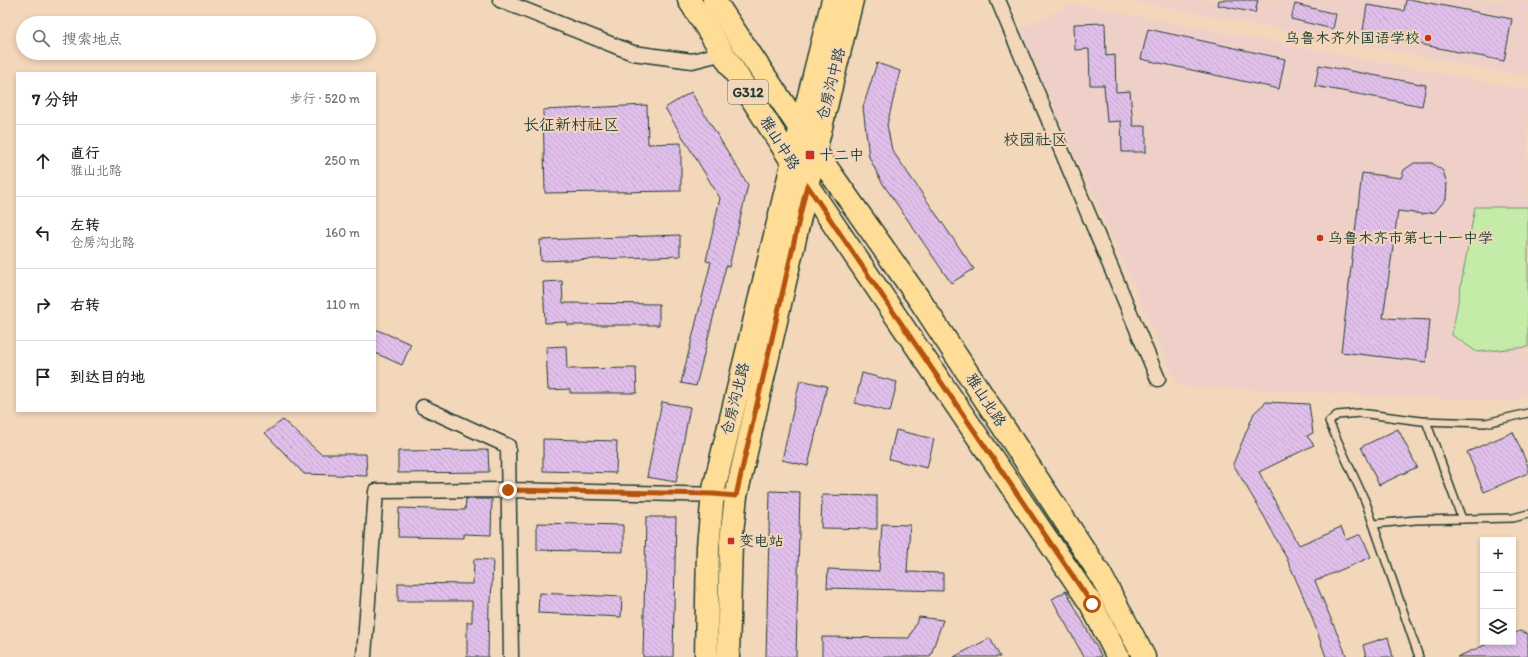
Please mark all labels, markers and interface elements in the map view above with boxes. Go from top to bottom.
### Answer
search box [16,16,376,60]
icon: search [30,27,52,49]
place label: 乌鲁木齐外国语学校 [1285,29,1420,47]
text: 搜索地点 [62,30,122,48]
marker: 乌鲁木齐外国语学校 [1423,33,1433,43]
street label: 仓房沟中路 [813,45,849,123]
road number: G312 [728,80,768,104]
text: 7 分钟 [32,89,78,109]
text: 步行 · 520 m [290,91,360,106]
street label: 雅山中路 [756,113,804,173]
district label: 长征新村社区 [523,115,619,134]
district label: 校园社区 [1003,130,1067,149]
text: 直行 [70,144,100,162]
place label: 十二中 [819,146,864,164]
marker: 十二中 [804,149,816,161]
icon: ahead [32,150,54,172]
text: 250 m [324,153,360,168]
text: 雅山北路 [70,163,122,178]
text: 左转 [70,216,100,234]
icon: left [32,222,54,244]
text: 160 m [325,225,360,240]
place label: 乌鲁木齐市第七十一中学 [1328,229,1493,247]
marker: 乌鲁木齐市第七十一中学 [1315,233,1325,243]
text: 仓房沟北路 [70,235,135,250]
icon: right [32,294,54,316]
text: 右转 [70,296,100,314]
text: 110 m [326,297,360,312]
street label: 仓房沟北路 [717,360,753,438]
icon: arrive [32,366,54,388]
text: 到达目的地 [70,368,145,386]
street label: 雅山北路 [962,370,1010,430]
route end [499,481,517,499]
place label: 变电站 [739,532,784,550]
marker: 变电站 [726,536,736,546]
map controls [1480,537,1516,645]
button: + [1480,537,1516,573]
button: − [1480,573,1516,609]
route start [1083,595,1101,613]
button: layers [1480,609,1516,645]

